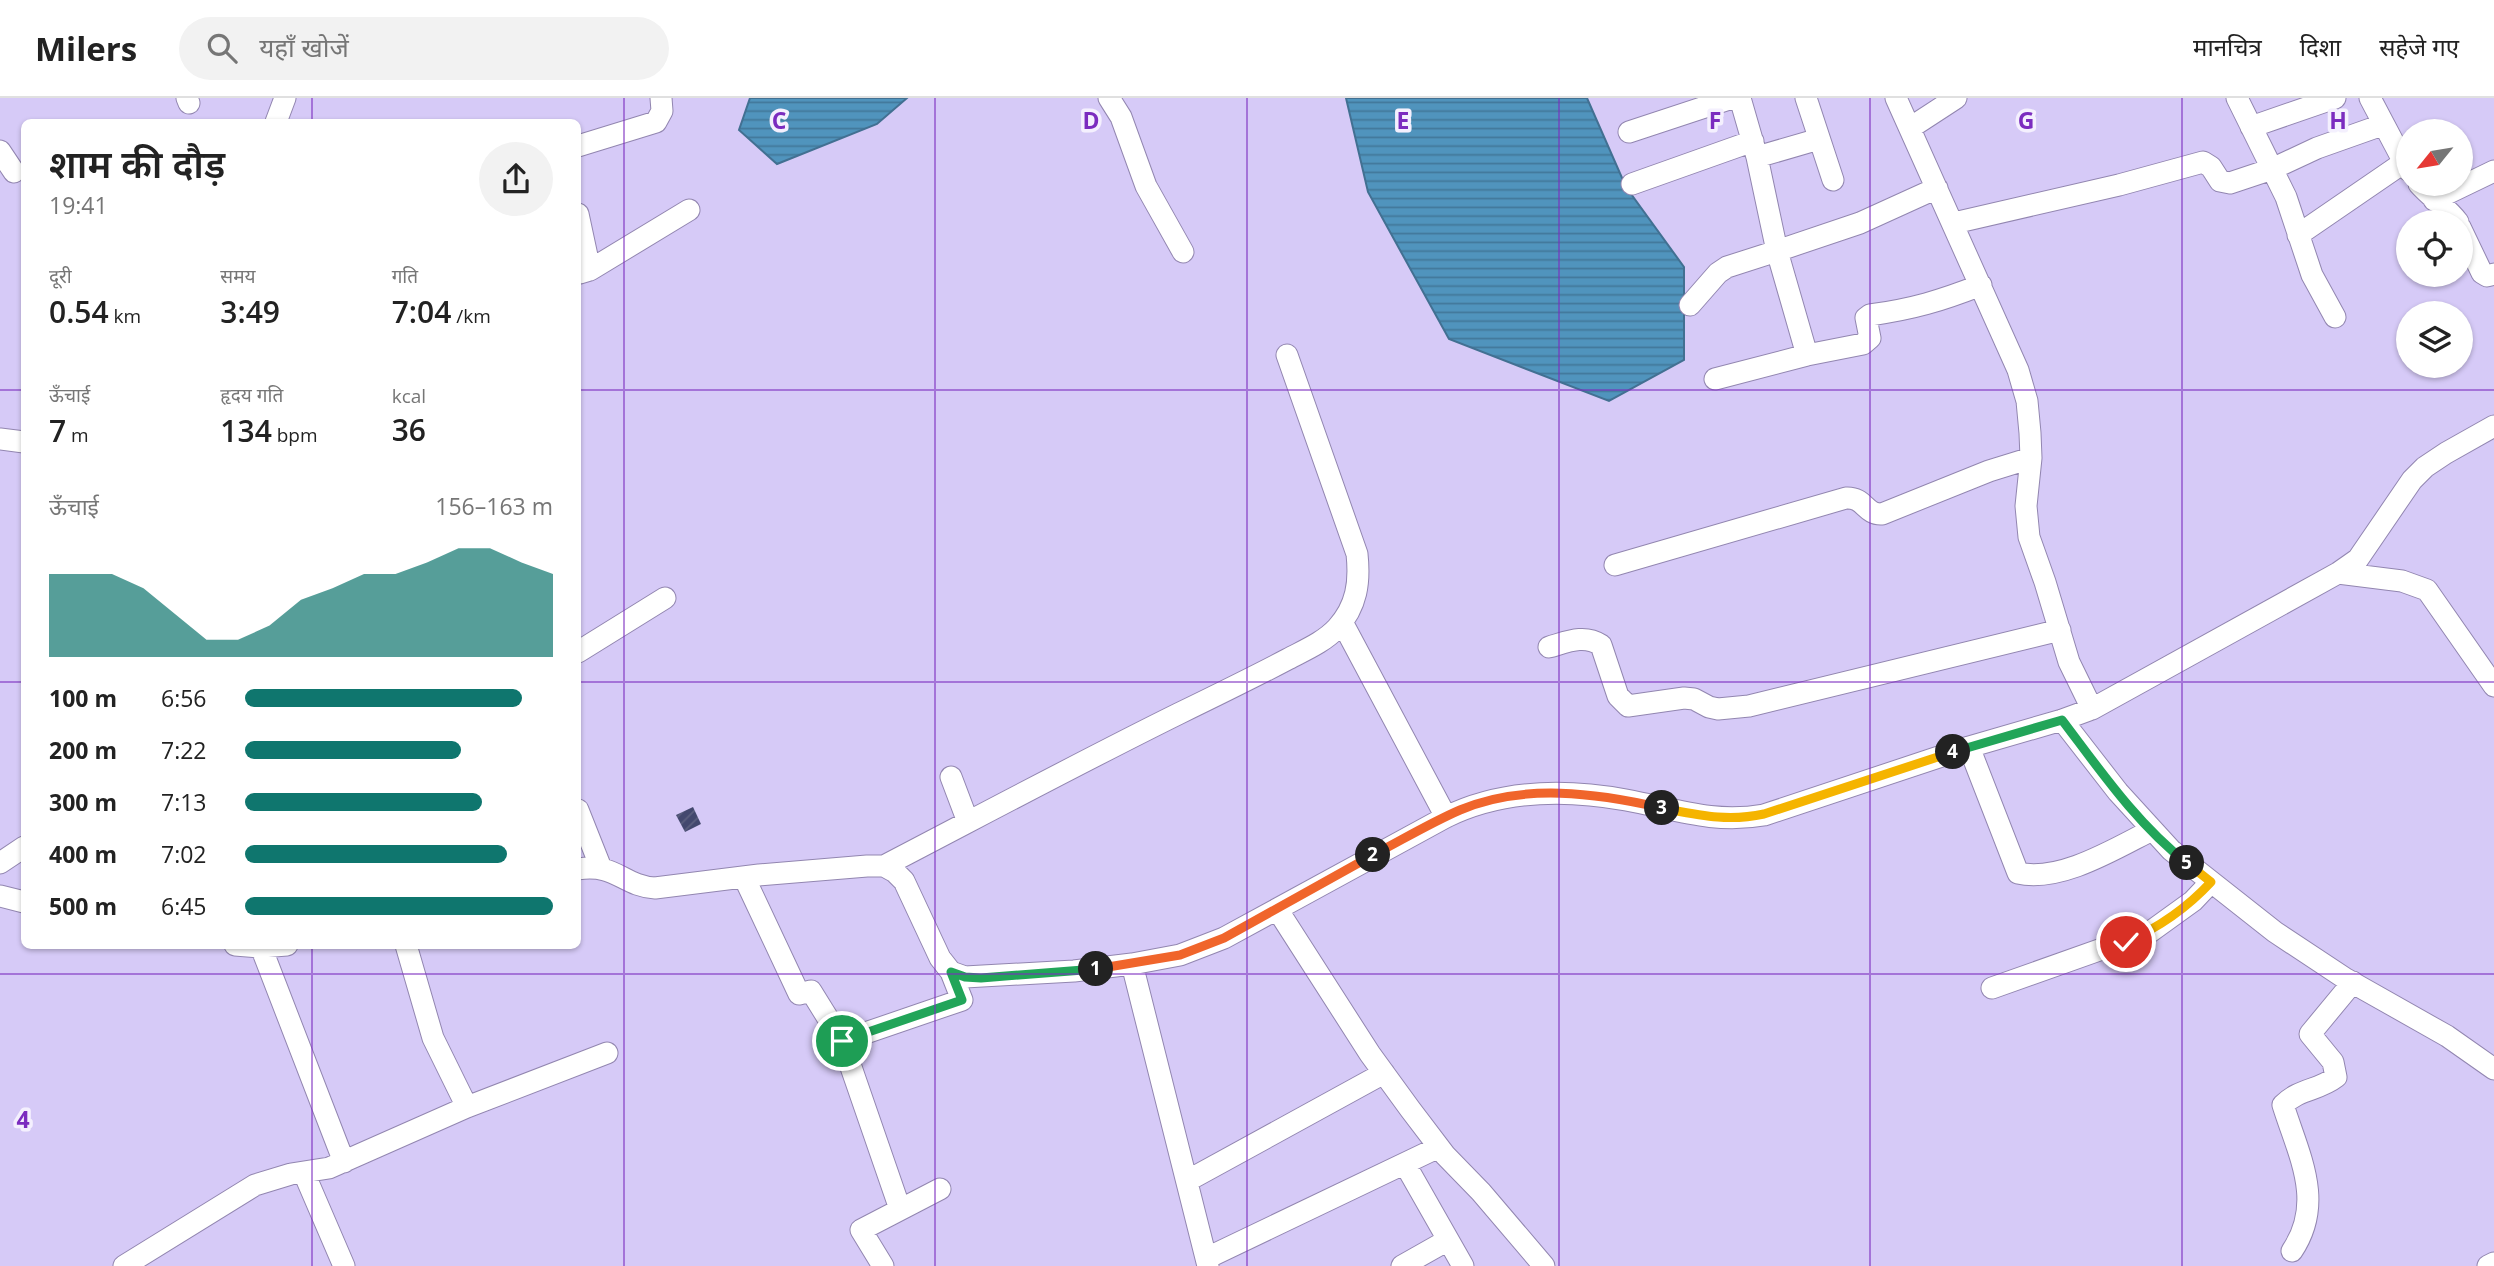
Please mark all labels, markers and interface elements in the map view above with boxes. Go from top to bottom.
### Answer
search box [179,17,669,80]
text: Milers [35,26,137,71]
icon: search [203,29,241,67]
text: यहाँ खोजें [259,29,349,65]
text: मानचित्र [2193,30,2262,63]
text: दिशा [2300,30,2341,63]
text: सहेजे गए [2379,30,2459,63]
text: C [772,104,786,136]
text: D [1082,104,1100,136]
text: E [1397,104,1409,136]
text: F [1709,104,1721,136]
text: G [2018,104,2034,136]
text: H [2329,104,2347,136]
north arrow [2396,119,2473,196]
map controls [2396,119,2473,378]
text: शाम की दौड़ [49,137,225,189]
button: share [479,142,553,216]
text: 19:41 [49,189,108,221]
button: locate [2396,210,2473,287]
text: दूरी [49,263,72,289]
text: समय [220,263,256,289]
text: गति [392,263,418,289]
text: 0.54 [49,291,109,332]
text: 3:49 [220,291,280,332]
text: 7:04 [392,291,451,332]
button: layers [2396,301,2473,378]
text: km [109,303,141,329]
text: /km [451,303,491,329]
text: ऊँचाई [49,382,90,408]
text: हृदय गति [220,382,283,408]
text: kcal [392,383,426,409]
text: 36 [392,409,426,450]
text: 7 [49,410,66,451]
text: 134 [220,410,272,451]
text: m [66,422,89,448]
text: bpm [272,422,318,448]
text: ऊँचाई [49,490,99,522]
text: 156–163 m [435,490,553,522]
text: 100 m [49,682,117,714]
text: 6:56 [161,682,207,714]
text: 200 m [49,734,117,766]
text: 7:22 [161,734,207,766]
pin: 4 [1936,734,1970,770]
text: 4 [1947,738,1958,764]
text: 300 m [49,786,117,818]
text: 7:13 [161,786,207,818]
pin: 3 [1644,790,1680,826]
text: 3 [1656,794,1667,820]
text: 400 m [49,838,117,870]
text: 7:02 [161,838,207,870]
pin: 2 [1356,838,1390,872]
text: 2 [1367,841,1378,867]
pin: 5 [2170,846,2204,880]
text: 5 [2181,849,2192,875]
text: 500 m [49,890,117,922]
text: 6:45 [161,890,207,922]
pin [2096,912,2156,972]
icon: check [2107,923,2145,961]
pin: 1 [1078,952,1114,986]
text: 1 [1090,955,1101,981]
pin [812,1011,872,1071]
icon: arrive [823,1022,861,1060]
text: 4 [16,1103,30,1135]

